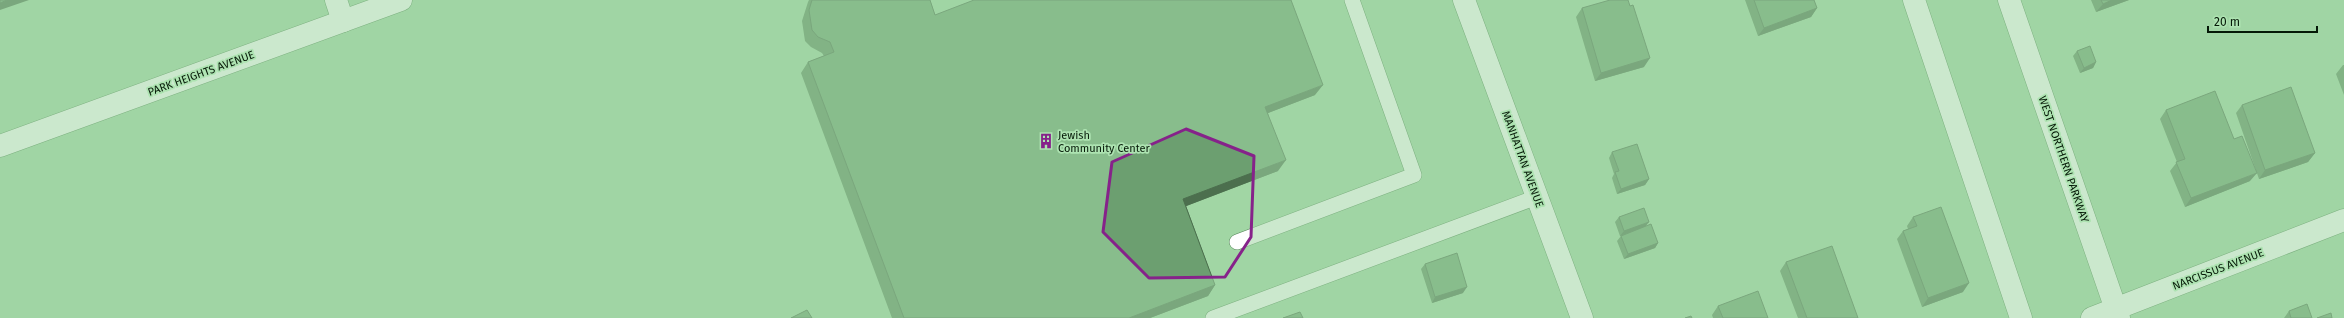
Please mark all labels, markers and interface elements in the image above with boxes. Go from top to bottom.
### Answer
scale bar [2208,8,2317,34]
text: 20 m [2214,15,2240,29]
street label: PARK HEIGHTS AVENUE [146,48,256,99]
street label: WEST NORTHERN PARKWAY [2036,94,2091,224]
street label: MANHATTAN AVENUE [1499,109,1546,209]
place label: Jewish Community Center [1058,129,1151,155]
building icon: Jewish Community Center [1037,132,1055,150]
street label: NARCISSUS AVENUE [2171,246,2266,293]

